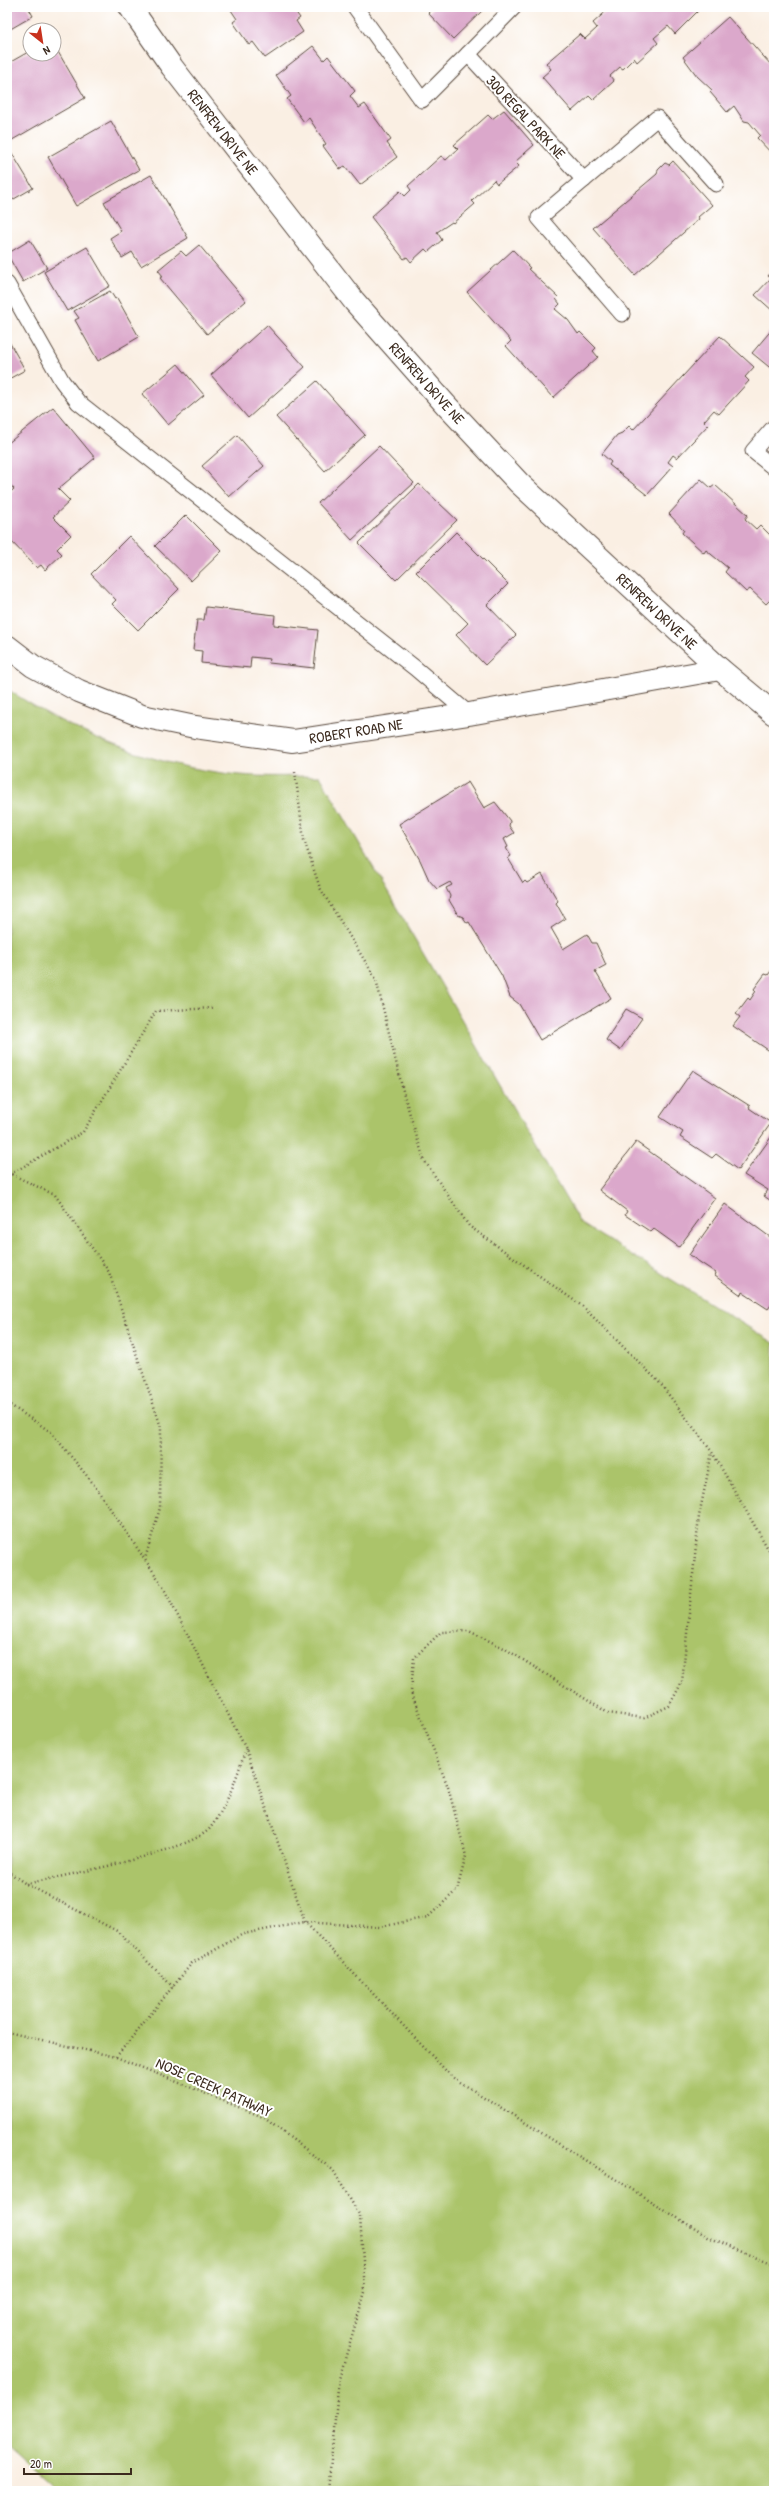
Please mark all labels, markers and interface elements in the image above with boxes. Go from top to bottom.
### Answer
north arrow [22,22,62,62]
text: N [41,43,53,58]
street label: 300 REGAL PARK NE [482,70,571,164]
street label: RENFREW DRIVE NE [183,85,263,180]
street label: RENFREW DRIVE NE [384,337,470,429]
street label: RENFREW DRIVE NE [612,568,702,654]
street label: ROBERT ROAD NE [308,713,405,749]
street label: NOSE CREEK PATHWAY [153,2052,276,2122]
scale bar [24,2450,131,2476]
text: 20 m [30,2455,52,2472]

